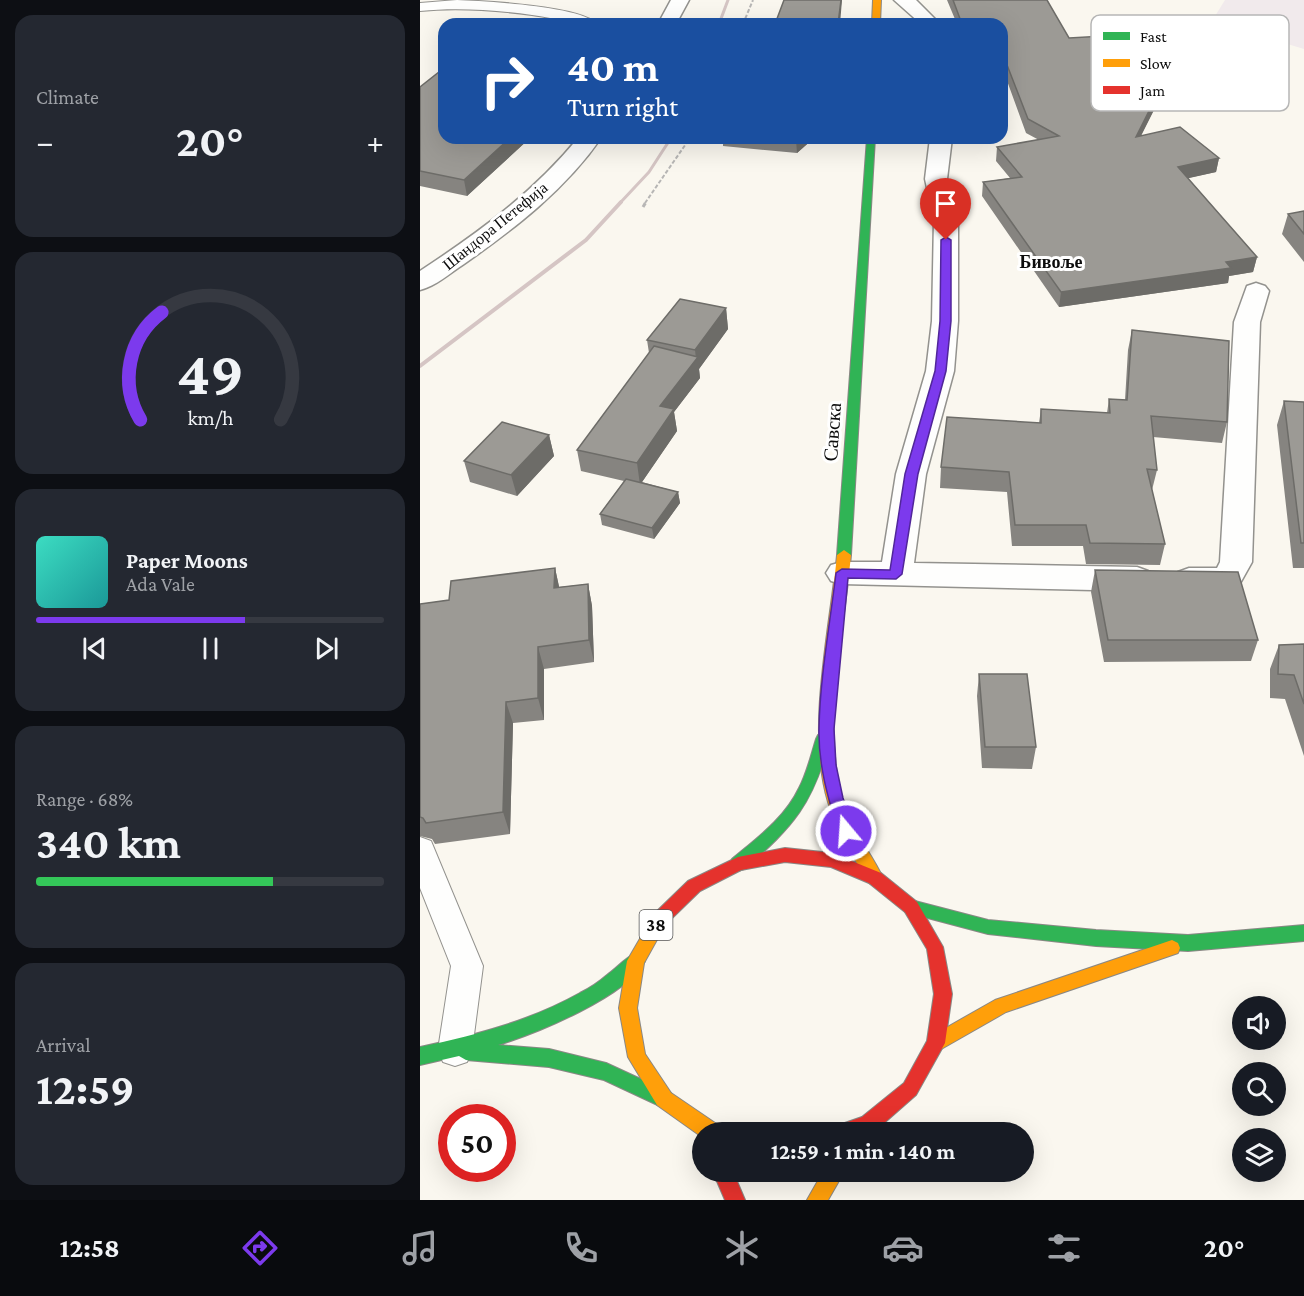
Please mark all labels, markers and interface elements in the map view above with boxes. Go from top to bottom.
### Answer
legend [1091,15,1289,111]
text: Fast [1140,28,1167,45]
icon: right [468,42,546,120]
text: 40 m [567,43,659,90]
text: Slow [1140,55,1172,72]
text: Jam [1138,82,1165,100]
text: Climate [36,86,99,108]
text: Turn right [567,92,678,122]
text: 20° [176,116,244,166]
text: − [36,123,53,160]
text: + [367,123,384,160]
pin [920,178,971,240]
street label: Шандора Петефија [439,179,551,274]
icon: arrive [929,187,962,220]
district label: Бивоље [1020,252,1082,272]
text: 49 [176,338,244,407]
street label: Савска [819,402,845,462]
text: km/h [187,406,234,430]
text: Paper Moons [126,548,248,573]
text: Ada Vale [126,573,195,595]
icon: previous [78,632,111,665]
icon: pause [194,632,227,665]
icon: next [310,632,343,665]
text: Range · 68% [36,788,133,810]
position arrow [814,799,878,863]
text: 340 km [36,818,181,868]
road number: 38 [640,910,672,940]
map controls [1232,996,1286,1182]
button: sound [1232,996,1286,1050]
text: Arrival [36,1034,90,1056]
button: search [1232,1062,1286,1116]
text: 12:59 [36,1064,134,1114]
speed limit sign: 50 [438,1104,516,1182]
button: layers [1232,1128,1286,1182]
text: 12:59 · 1 min · 140 m [771,1139,955,1164]
icon: directions [239,1227,281,1269]
icon: music [399,1227,441,1269]
icon: phone [560,1227,602,1269]
icon: climate [721,1227,763,1269]
icon: car [882,1227,924,1269]
icon: filters [1043,1227,1085,1269]
text: 12:58 [59,1233,120,1263]
text: 20° [1204,1233,1244,1263]

